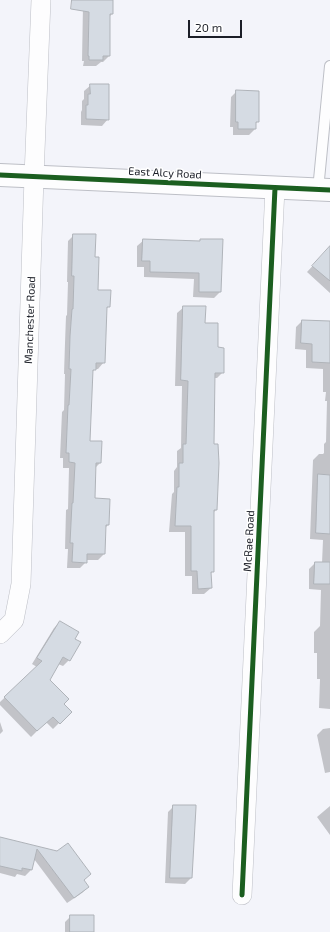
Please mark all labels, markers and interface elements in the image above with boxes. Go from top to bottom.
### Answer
scale bar [190,12,244,38]
text: 20 m [195,20,222,34]
street label: East Alcy Road [128,164,202,182]
street label: Manchester Road [22,276,38,364]
street label: McRae Road [241,510,257,572]

